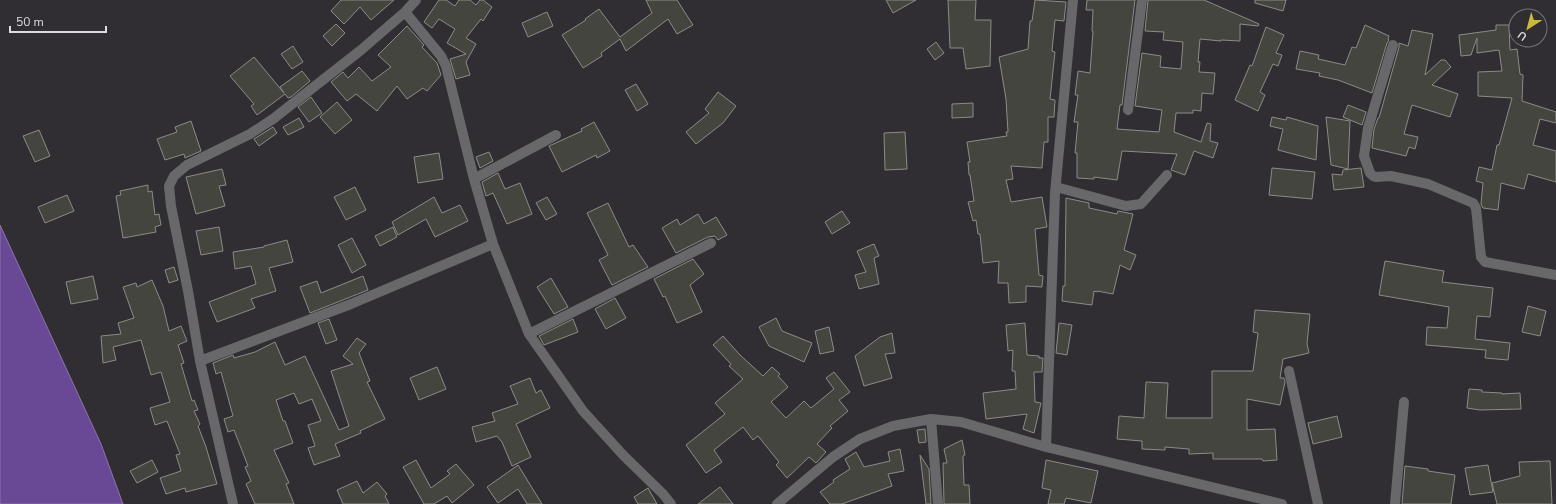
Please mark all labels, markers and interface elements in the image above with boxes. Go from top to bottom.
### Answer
scale bar [10,8,106,34]
north arrow [1508,8,1548,48]
text: 50 m [16,14,44,30]
text: U [1515,27,1530,44]

